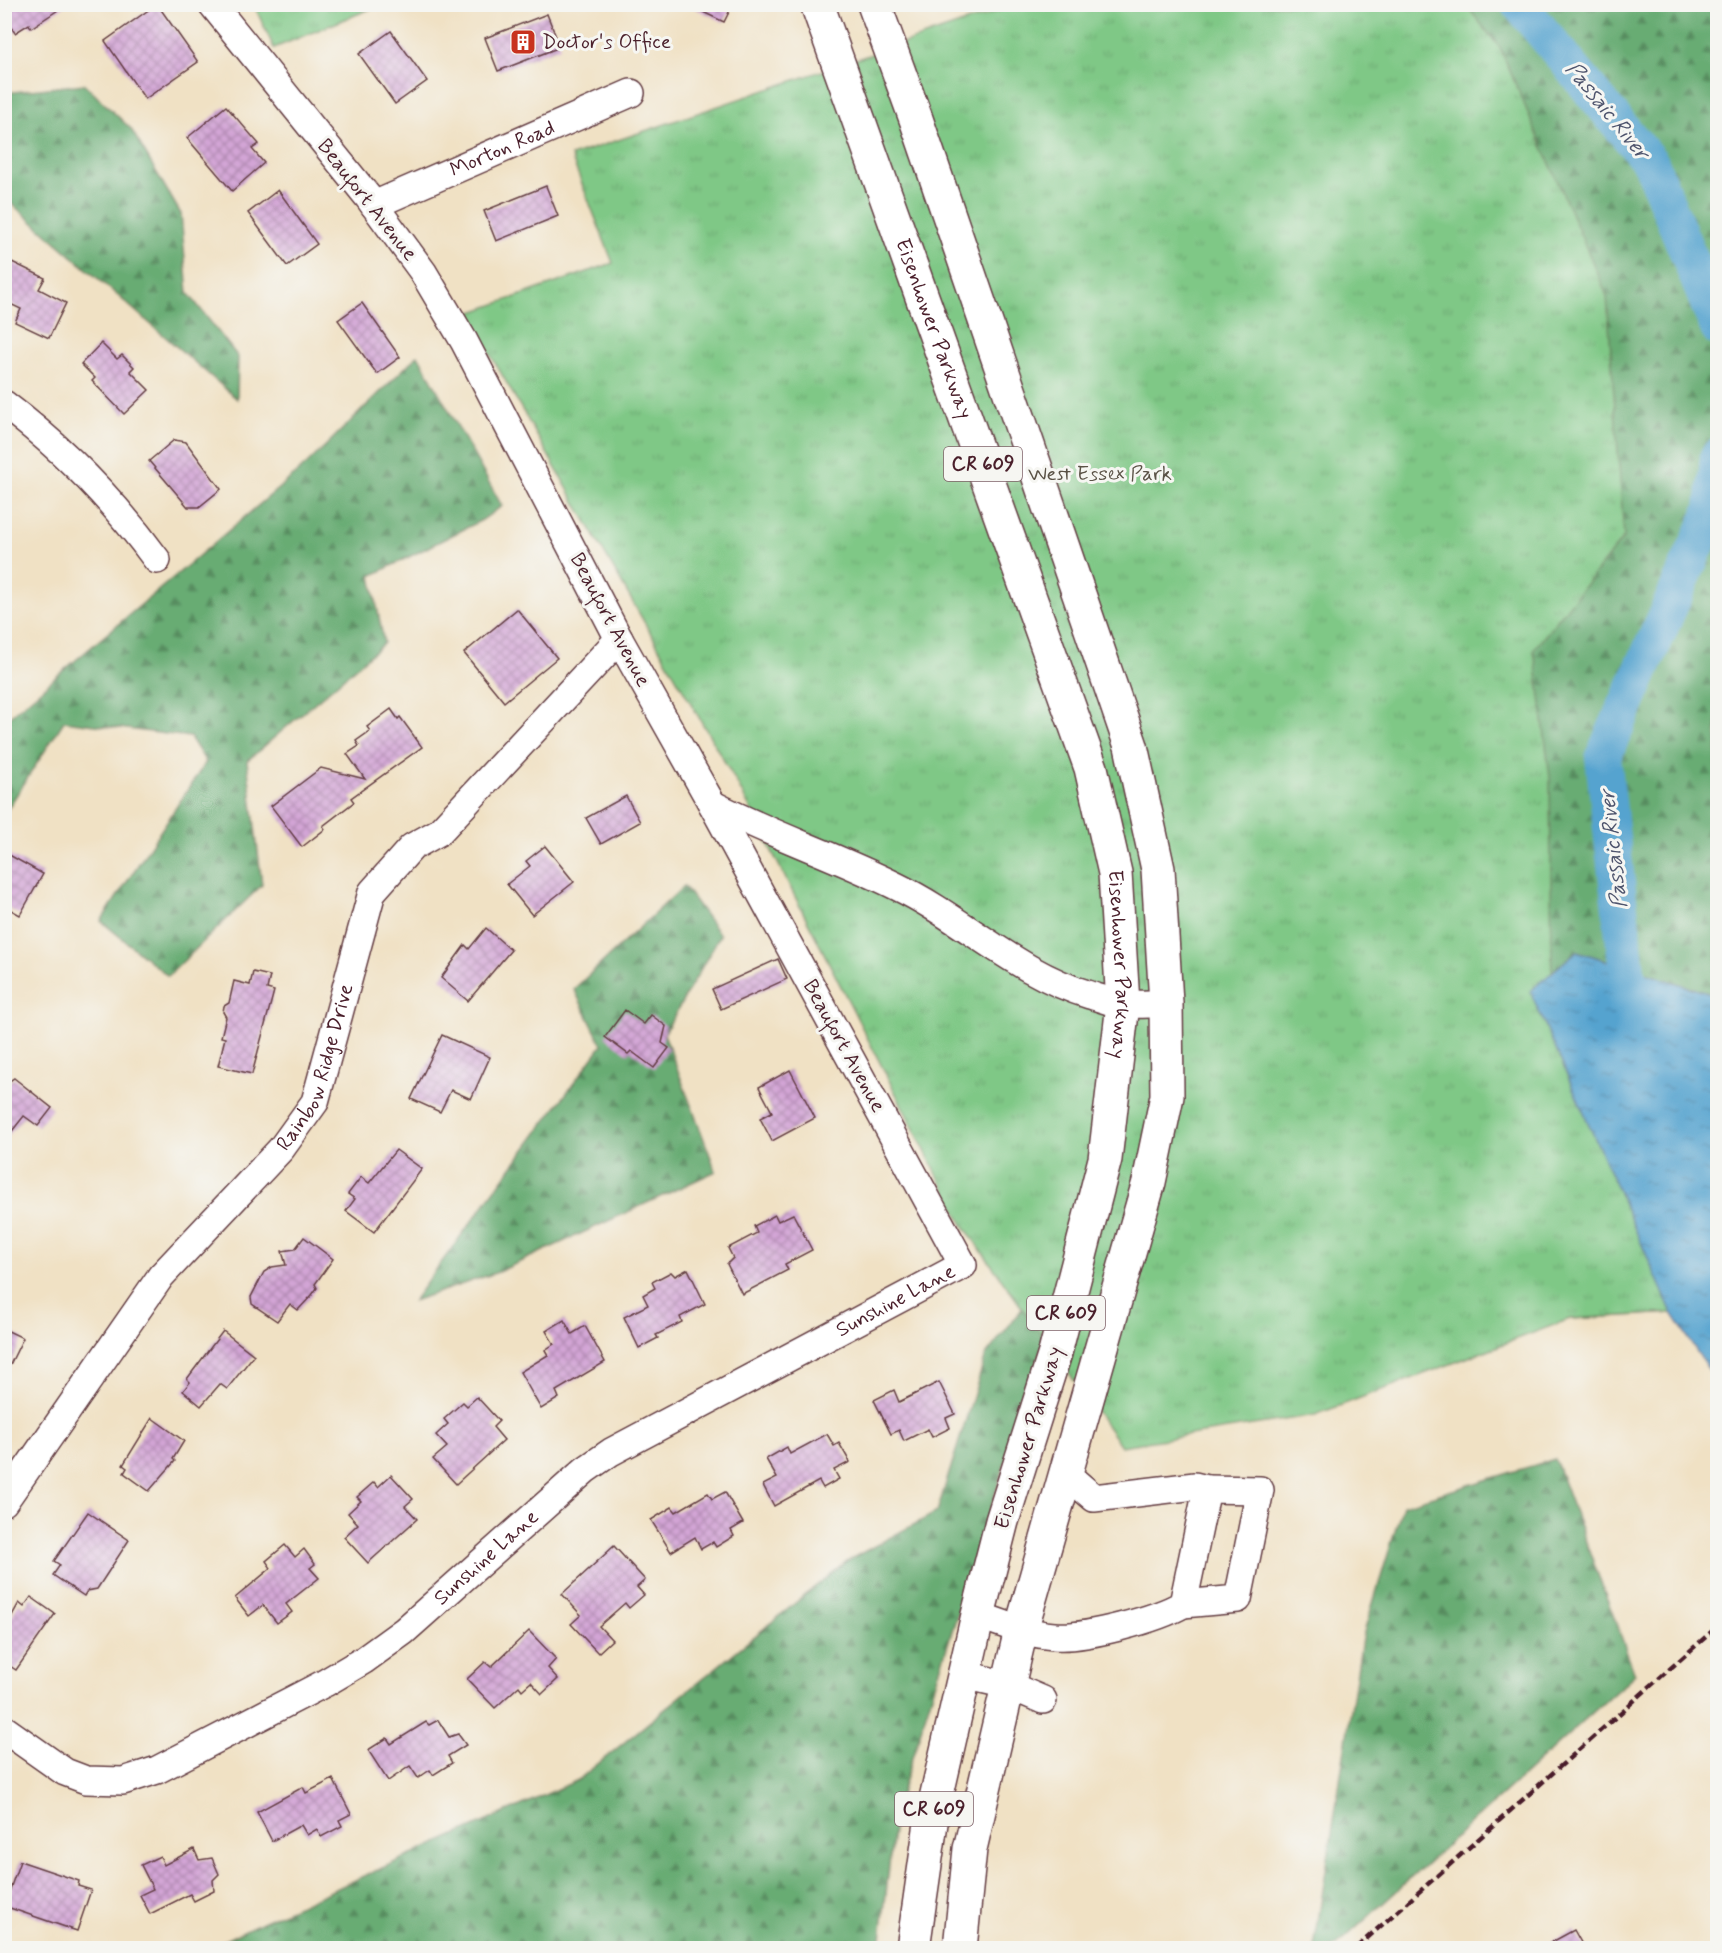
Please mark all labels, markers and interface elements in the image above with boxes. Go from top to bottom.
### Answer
building icon: Doctor's Office [508,27,538,57]
place label: Doctor's Office [542,28,671,56]
water label: Passaic River [1559,56,1657,168]
street label: Morton Road [445,114,559,184]
street label: Beaufort Avenue [309,133,424,268]
street label: Eisenhower Parkway [888,235,979,423]
road number: CR 609 [944,447,1022,481]
park label: West Essex Park [1028,460,1172,488]
street label: Beaufort Avenue [561,548,657,693]
water label: Passaic River [1594,786,1634,909]
street label: Eisenhower Parkway [1101,869,1137,1061]
street label: Beaufort Avenue [794,975,892,1118]
street label: Rainbow Ridge Drive [270,981,360,1157]
street label: Sunshine Lane [831,1257,960,1344]
road number: CR 609 [1027,1296,1105,1330]
street label: Eisenhower Parkway [988,1343,1070,1533]
street label: Sunshine Lane [428,1503,545,1612]
road number: CR 609 [895,1792,973,1826]

